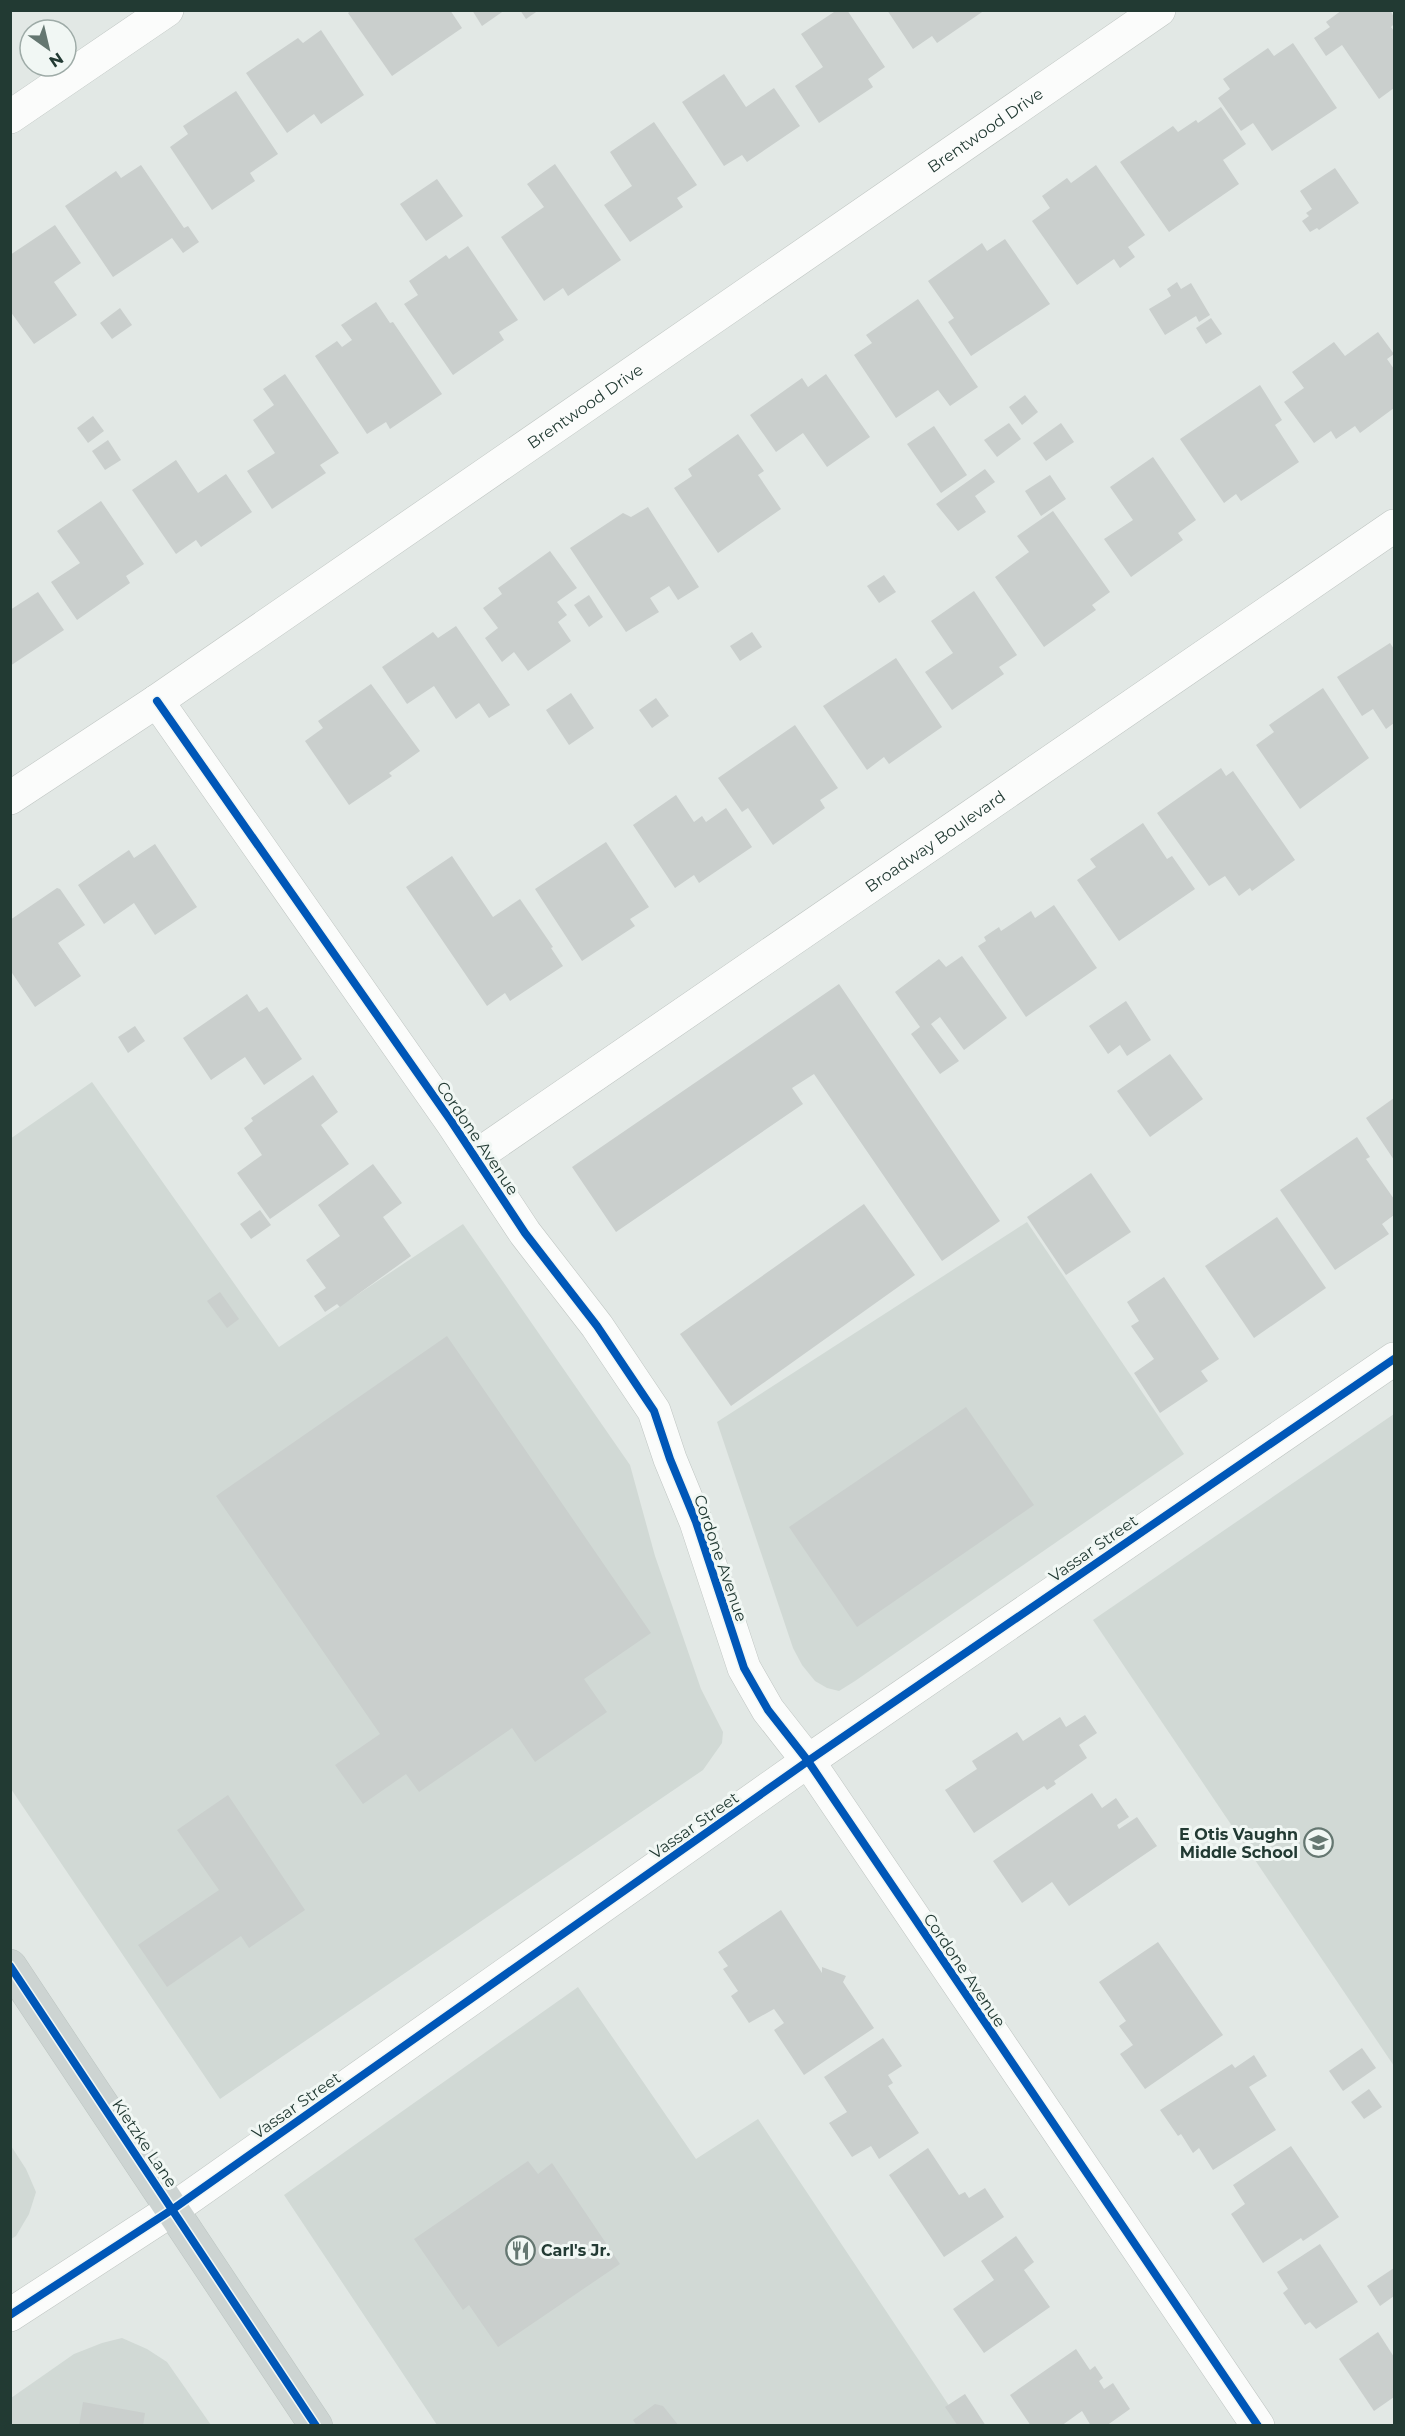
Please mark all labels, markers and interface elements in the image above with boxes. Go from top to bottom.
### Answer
north arrow [18,18,78,78]
text: N [45,49,67,72]
street label: Brentwood Drive [924,84,1047,177]
street label: Brentwood Drive [524,360,647,453]
street label: Broadway Boulevard [861,787,1009,896]
street label: Cordone Avenue [432,1078,523,1199]
street label: Cordone Avenue [690,1492,751,1624]
street label: Vassar Street [1045,1511,1142,1586]
street label: Vassar Street [646,1788,743,1863]
place label: E Otis Vaughn Middle School [1179,1825,1298,1862]
school or university icon: E Otis Vaughn Middle School [1303,1827,1335,1859]
street label: Cordone Avenue [919,1910,1010,2031]
street label: Vassar Street [248,2068,345,2143]
street label: Kietzke Lane [108,2095,181,2191]
restaurant icon: Carl's Jr. [504,2234,536,2266]
place label: Carl's Jr. [541,2241,610,2260]

